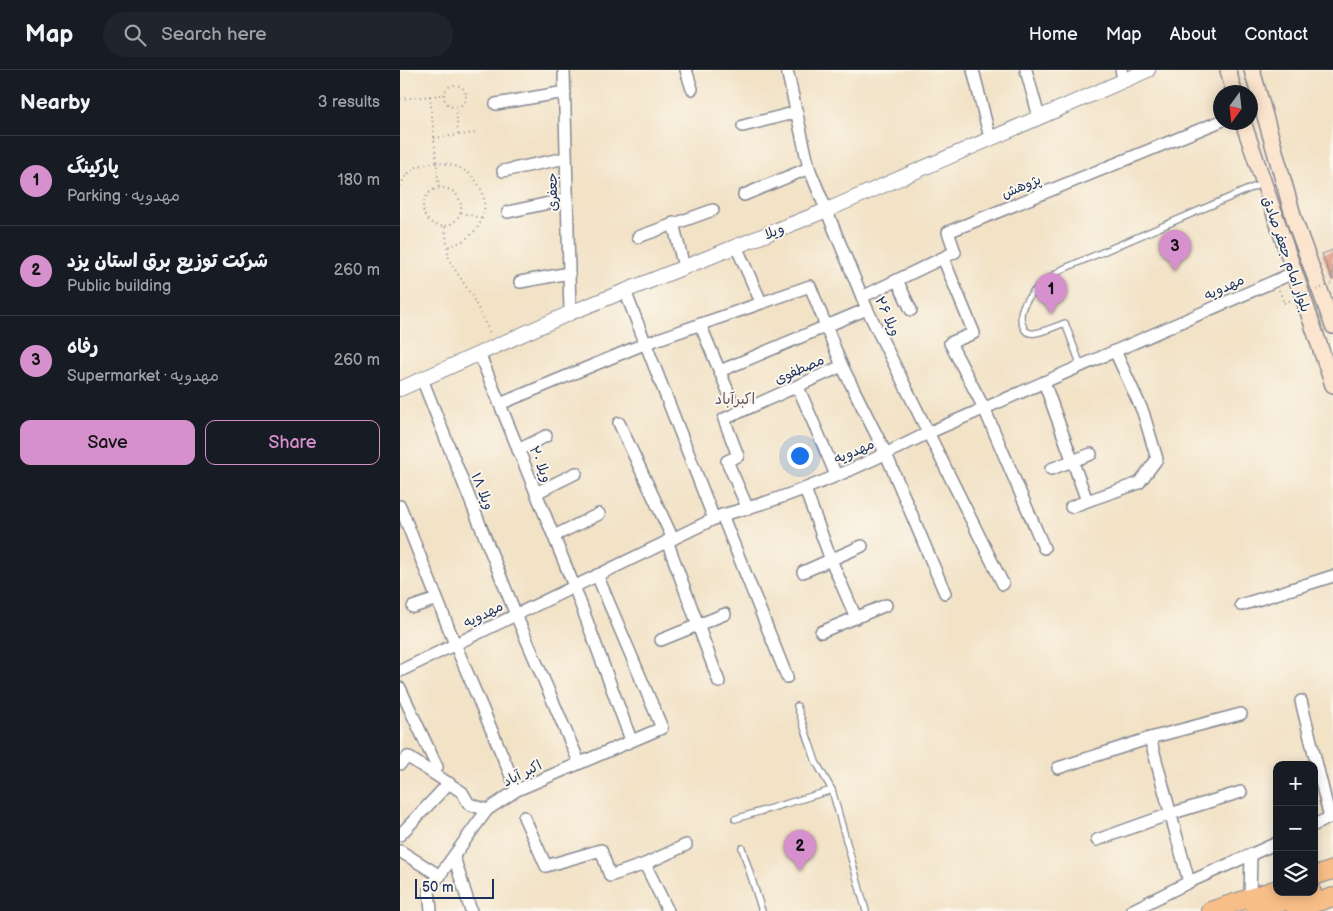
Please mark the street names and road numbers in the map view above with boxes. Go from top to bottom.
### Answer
street label: پژوهش [999,171,1044,203]
street label: جعفری [544,172,561,212]
street label: بلوار امام جعفر صادق [1257,194,1314,315]
street label: ویلا [762,220,787,243]
street label: مهدویه [1201,271,1247,304]
street label: ویلا ۲۶ [871,294,904,339]
street label: مصطفوی [772,351,827,388]
street label: مهدویه [831,435,877,468]
street label: ویلا ۲۰ [526,443,556,485]
street label: ویلا ۱۸ [467,470,498,512]
street label: مهدویه [460,598,506,631]
street label: اکبر آباد [500,756,545,790]

